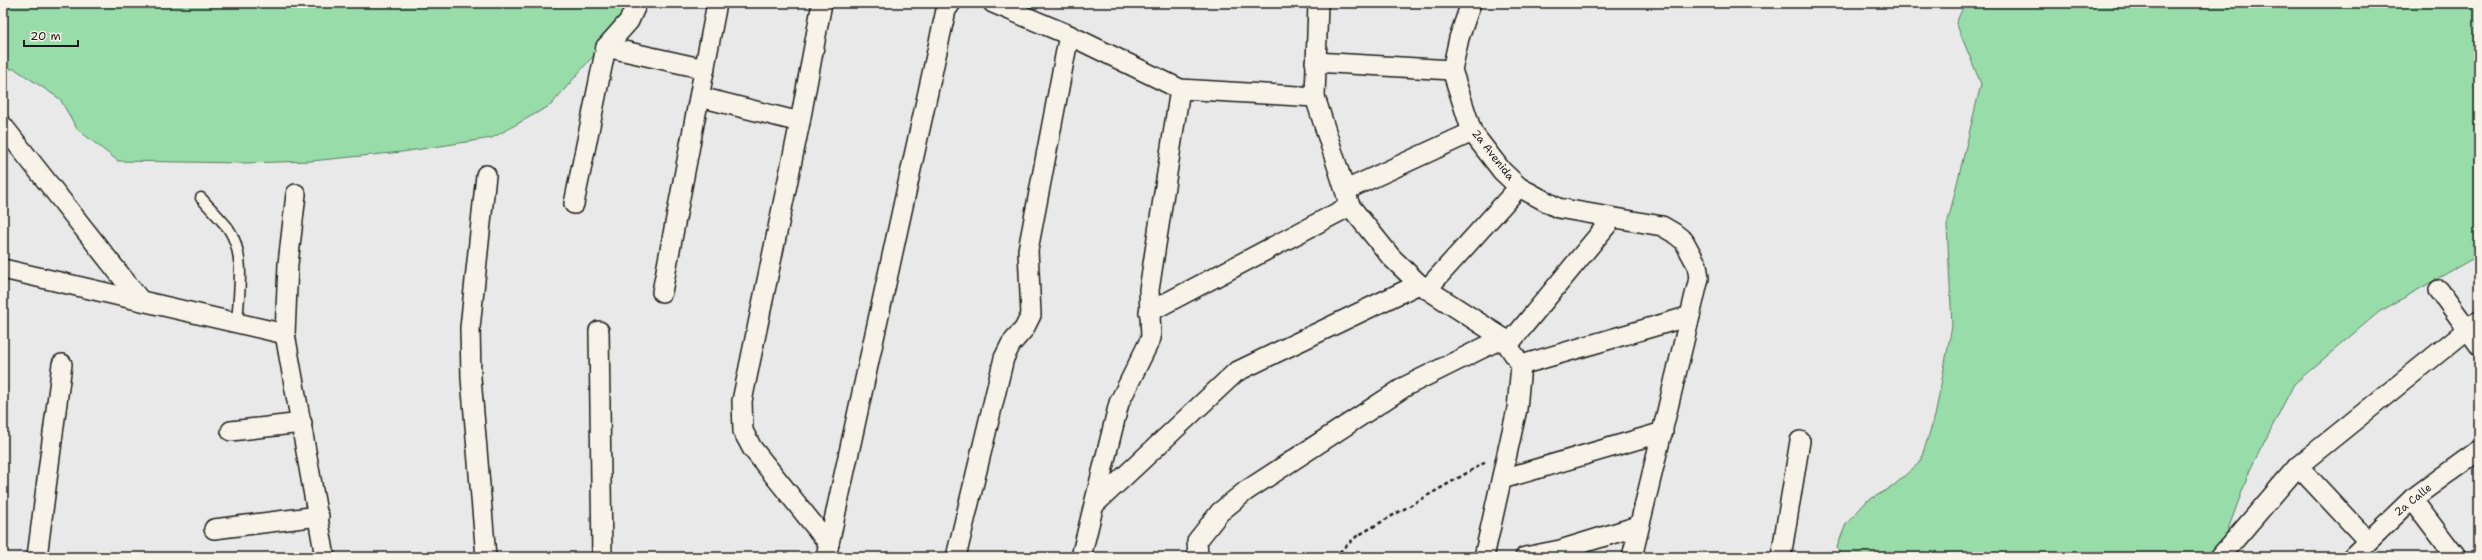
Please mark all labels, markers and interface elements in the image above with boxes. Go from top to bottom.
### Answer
scale bar [24,22,78,48]
text: 20 m [30,28,61,44]
street label: 2a Avenida [1468,126,1518,184]
street label: 2a Calle [2391,480,2435,520]

